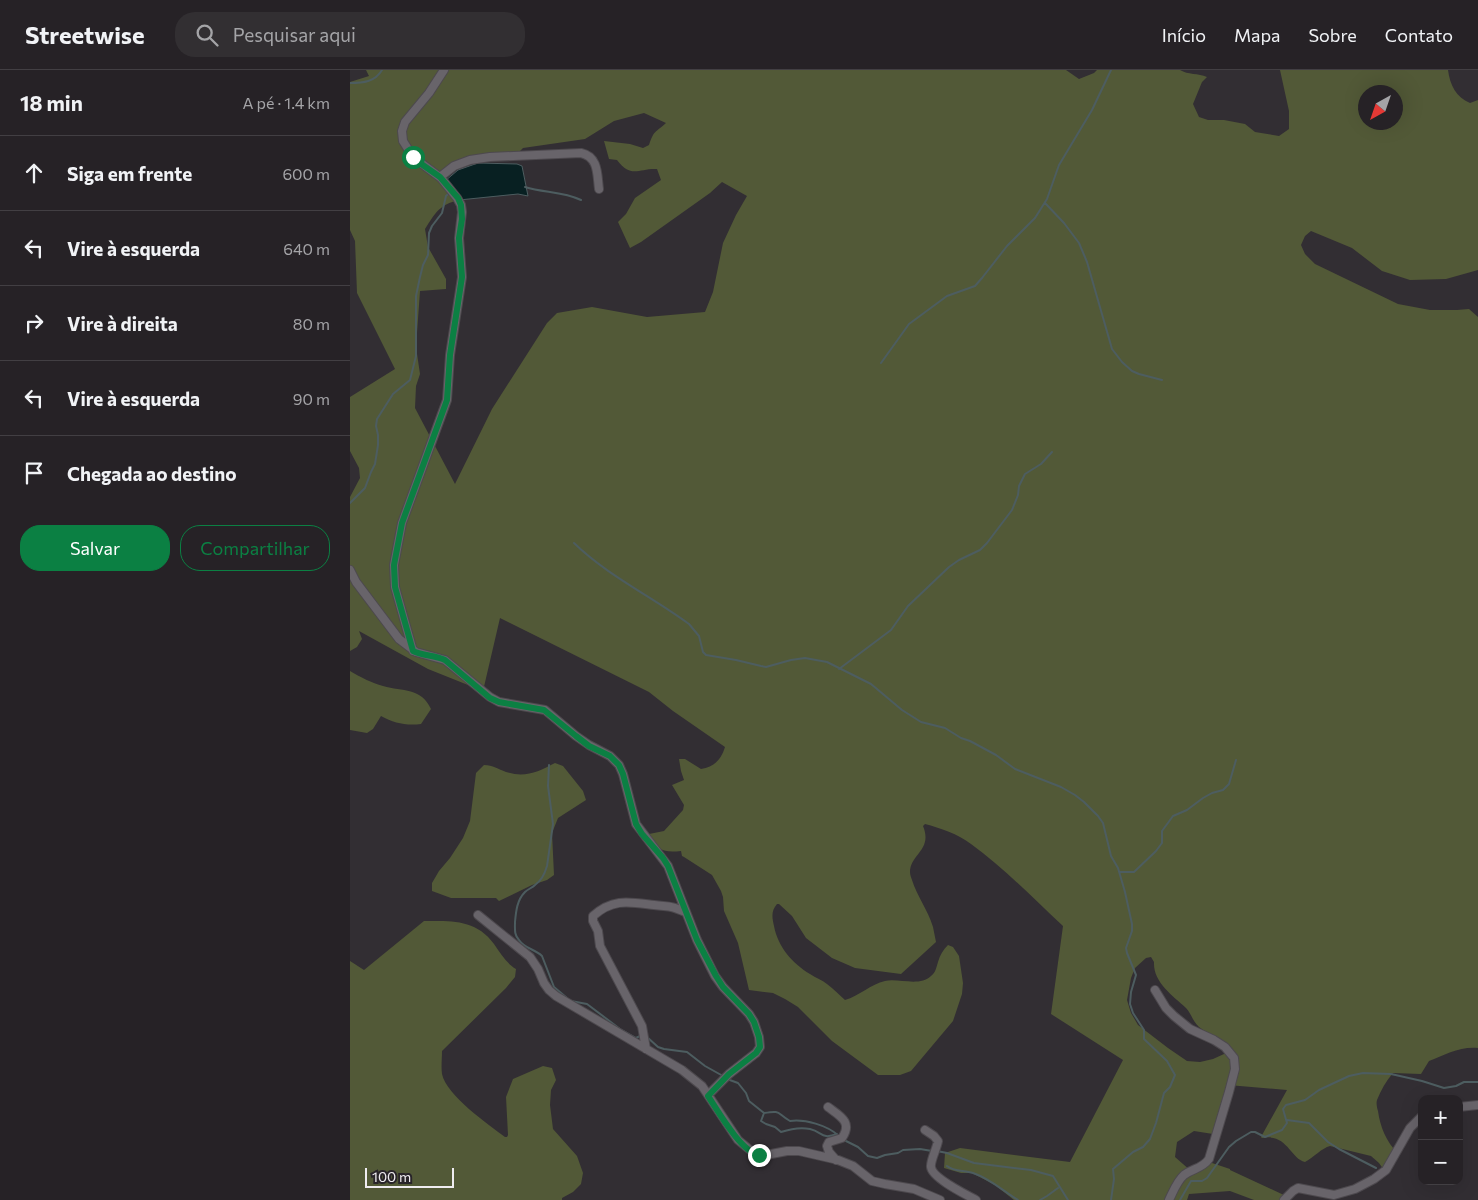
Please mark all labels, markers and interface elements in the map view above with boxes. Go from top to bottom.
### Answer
search box [175,12,525,57]
text: Streetwise [25,20,145,49]
icon: search [193,21,221,49]
text: Pesquisar aqui [233,23,356,46]
text: Início [1162,24,1206,46]
text: Mapa [1234,24,1280,46]
text: Sobre [1308,24,1357,46]
text: Contato [1385,24,1453,46]
north arrow [1358,85,1403,130]
text: 18 min [20,90,83,115]
text: A pé · 1.4 km [242,93,330,112]
route start [402,146,425,169]
icon: ahead [20,159,48,187]
text: Siga em frente [67,162,192,185]
text: 600 m [282,164,330,183]
icon: left [20,234,48,262]
text: Vire à esquerda [67,237,200,260]
text: 640 m [283,239,330,258]
icon: right [20,309,48,337]
text: Vire à direita [67,312,178,335]
text: 80 m [293,314,330,333]
icon: left [20,384,48,412]
text: Vire à esquerda [67,387,200,410]
text: 90 m [293,389,330,408]
icon: arrive [20,459,48,487]
text: Chegada ao destino [67,462,237,485]
button: Salvar [20,525,170,571]
button: Compartilhar [180,525,330,571]
map controls [1418,1095,1463,1185]
button: + [1418,1095,1463,1140]
button: − [1418,1140,1463,1185]
route end [748,1144,771,1167]
scale bar [365,1165,454,1188]
text: 100 m [372,1168,411,1185]

